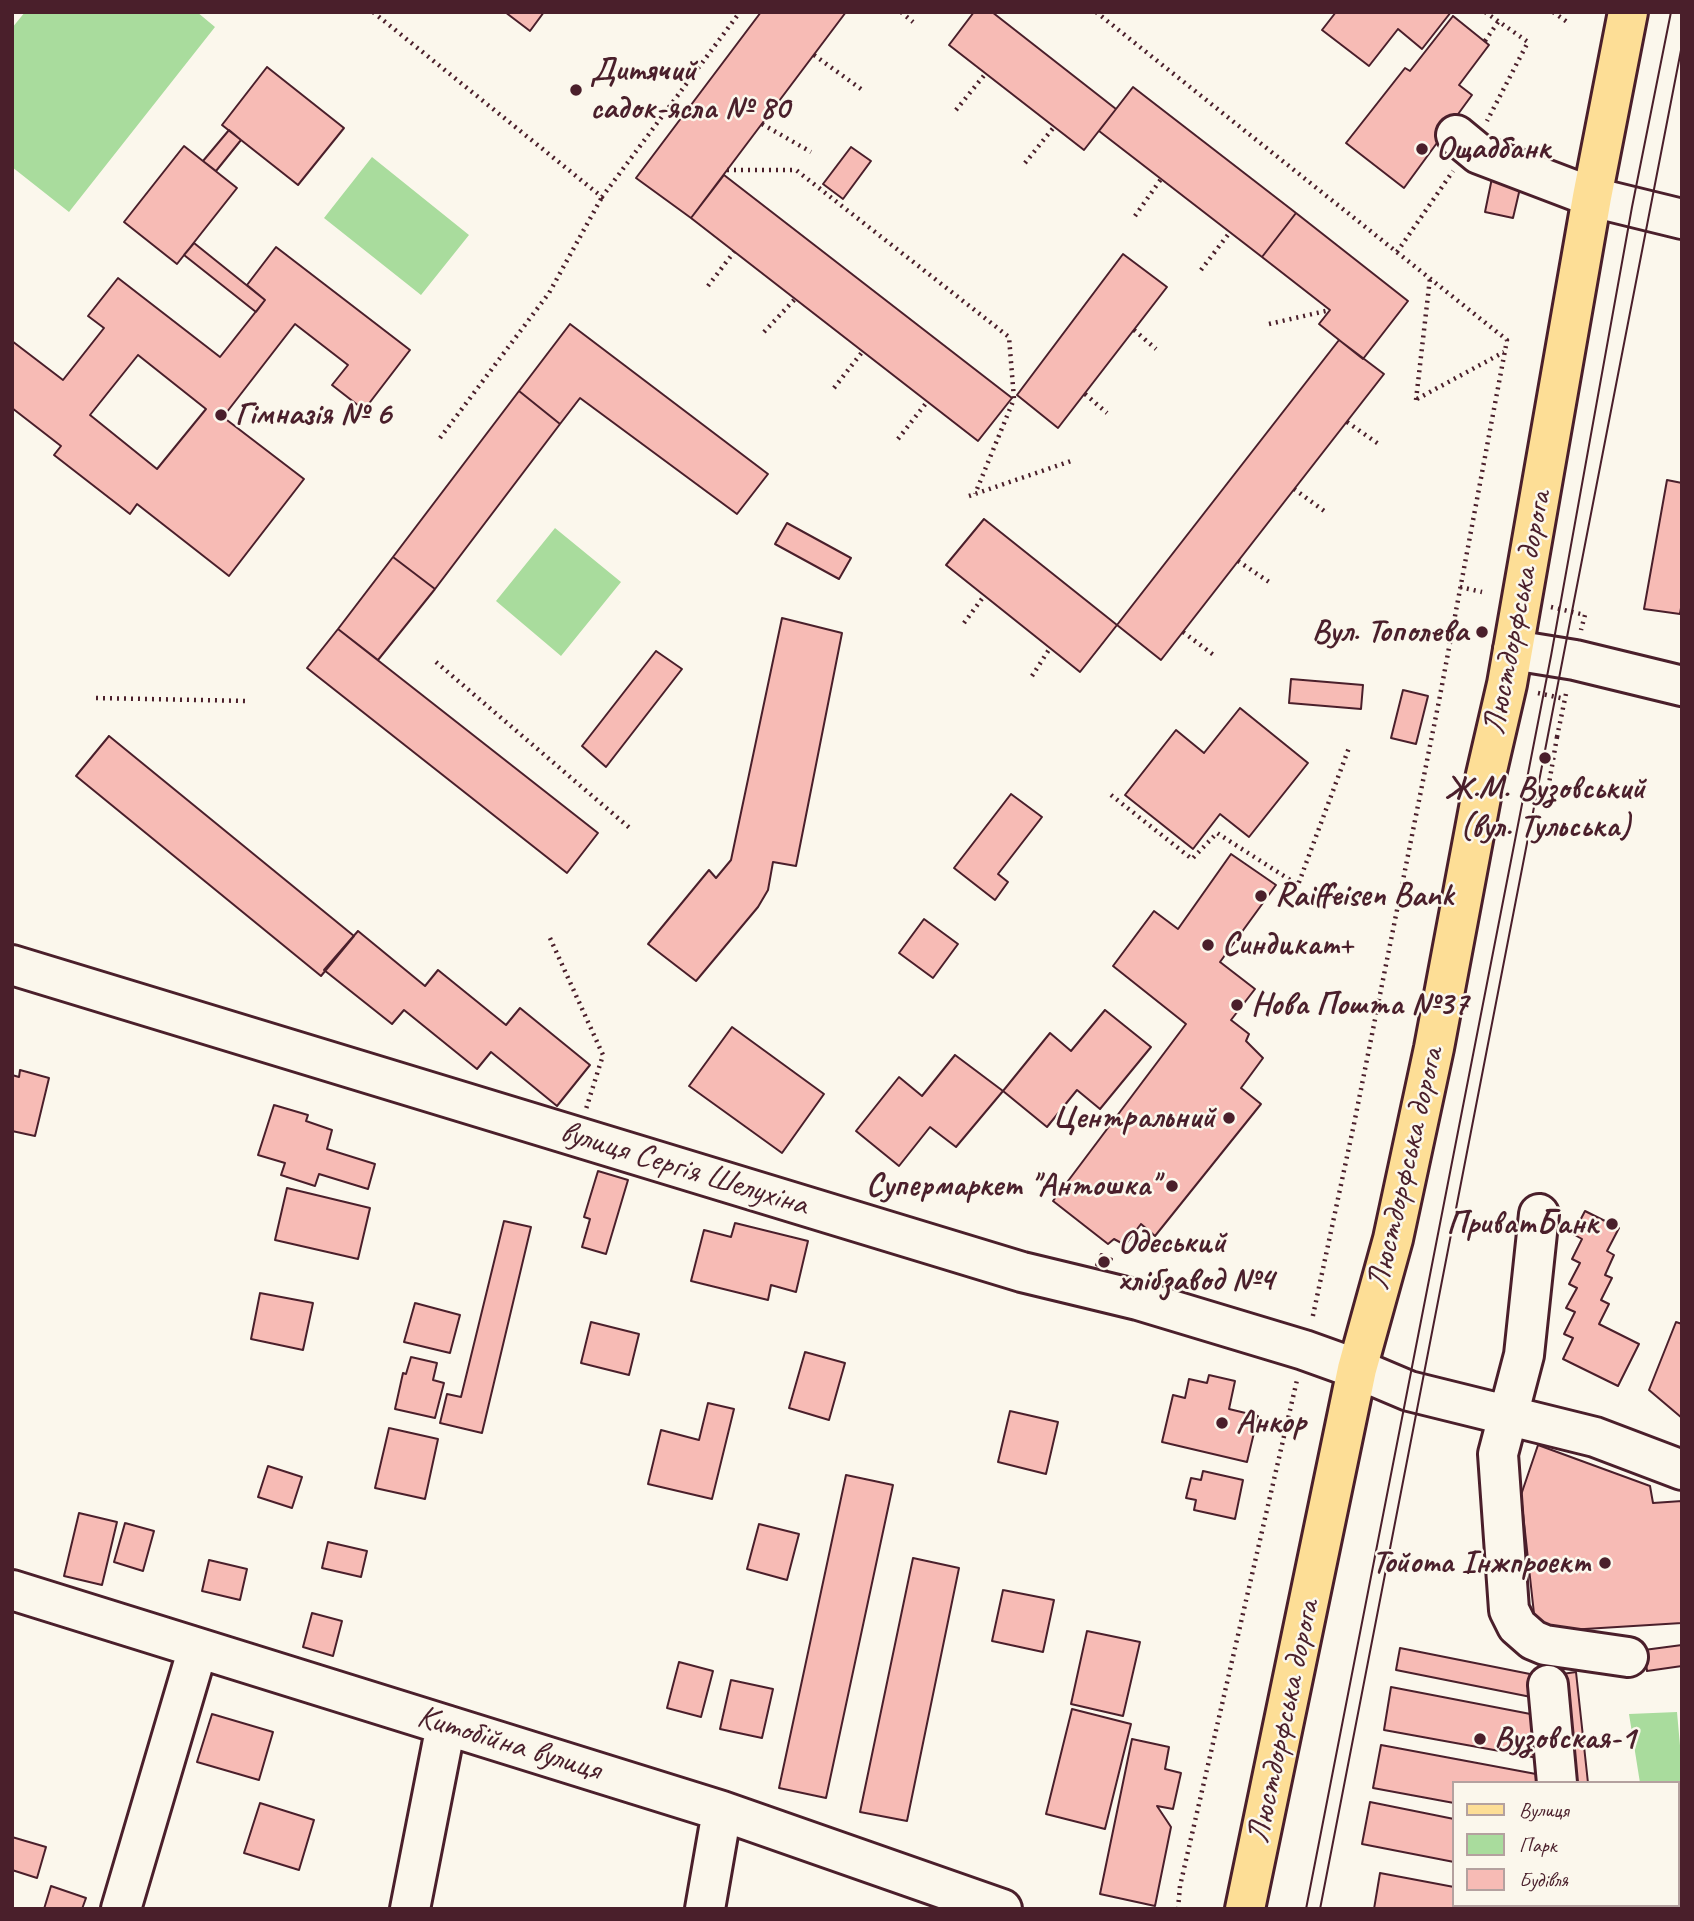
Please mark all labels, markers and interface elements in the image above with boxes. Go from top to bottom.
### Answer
place label: Дитячий садок-ясла № 80 [590,51,789,129]
marker: Дитячий садок-ясла № 80 [568,82,584,98]
place label: Ощадбанк [1436,129,1550,169]
marker: Ощадбанк [1414,141,1430,157]
place label: Гімназія № 6 [235,395,391,435]
marker: Гімназія № 6 [213,407,229,423]
street label: Люстдорфська дорога [1475,488,1561,738]
place label: Вул. Тополева [1312,612,1468,652]
marker: Вул. Тополева [1474,624,1490,640]
marker: Ж.М. Вузовський (вул. Тульська) [1537,750,1553,766]
place label: Ж.М. Вузовський (вул. Тульська) [1445,769,1645,847]
place label: Raiffeisen Bank [1275,876,1453,916]
marker: Raiffeisen Bank [1253,888,1269,904]
place label: Синдикат+ [1222,925,1353,965]
marker: Синдикат+ [1200,937,1216,953]
place label: Нова Пошта №37 [1251,985,1468,1025]
marker: Нова Пошта №37 [1229,997,1245,1013]
street label: Люстдорфська дорога [1359,1044,1453,1294]
place label: Центральний [1053,1098,1215,1138]
marker: Центральний [1221,1110,1237,1126]
street label: вулиця Сергія Шелухіна [555,1113,813,1225]
place label: Супермаркет "Антошка" [866,1166,1158,1206]
marker: Супермаркет "Антошка" [1164,1178,1180,1194]
place label: ПриватБанк [1446,1204,1598,1244]
marker: ПриватБанк [1604,1216,1620,1232]
place label: Одеський хлібзавод №4 [1118,1223,1274,1301]
marker: Одеський хлібзавод №4 [1096,1254,1112,1270]
place label: Анкор [1236,1403,1306,1443]
marker: Анкор [1214,1415,1230,1431]
place label: Тойота Інжпроект [1372,1543,1591,1583]
marker: Тойота Інжпроект [1597,1555,1613,1571]
street label: Люстдорфська дорога [1239,1597,1329,1847]
street label: Китобійна вулиця [412,1697,606,1791]
place label: Вузовская-1 [1494,1719,1635,1759]
marker: Вузовская-1 [1472,1731,1488,1747]
legend [1452,1781,1680,1907]
text: Вулиця [1519,1797,1569,1823]
text: Парк [1519,1832,1556,1858]
text: Будівля [1519,1867,1568,1893]

